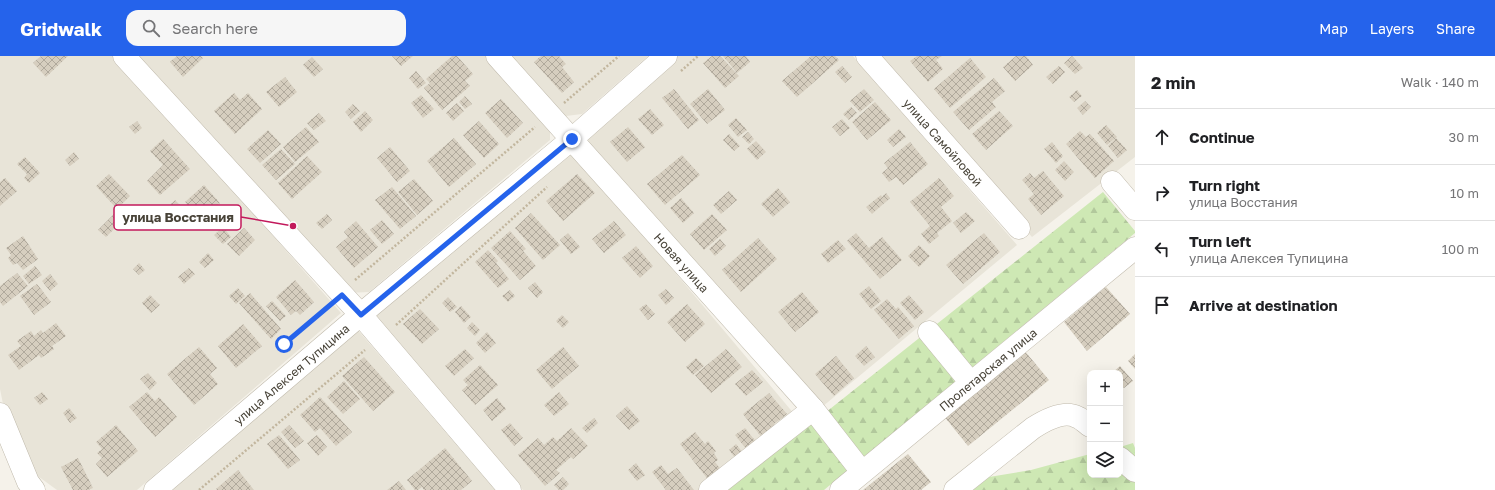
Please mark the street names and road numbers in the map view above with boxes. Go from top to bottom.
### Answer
street label: улица Самойловой [900,95,986,189]
street label: Новая улица [651,229,712,295]
street label: улица Алексея Тупицина [230,320,352,427]
street label: Пролетарская улица [936,325,1040,414]

